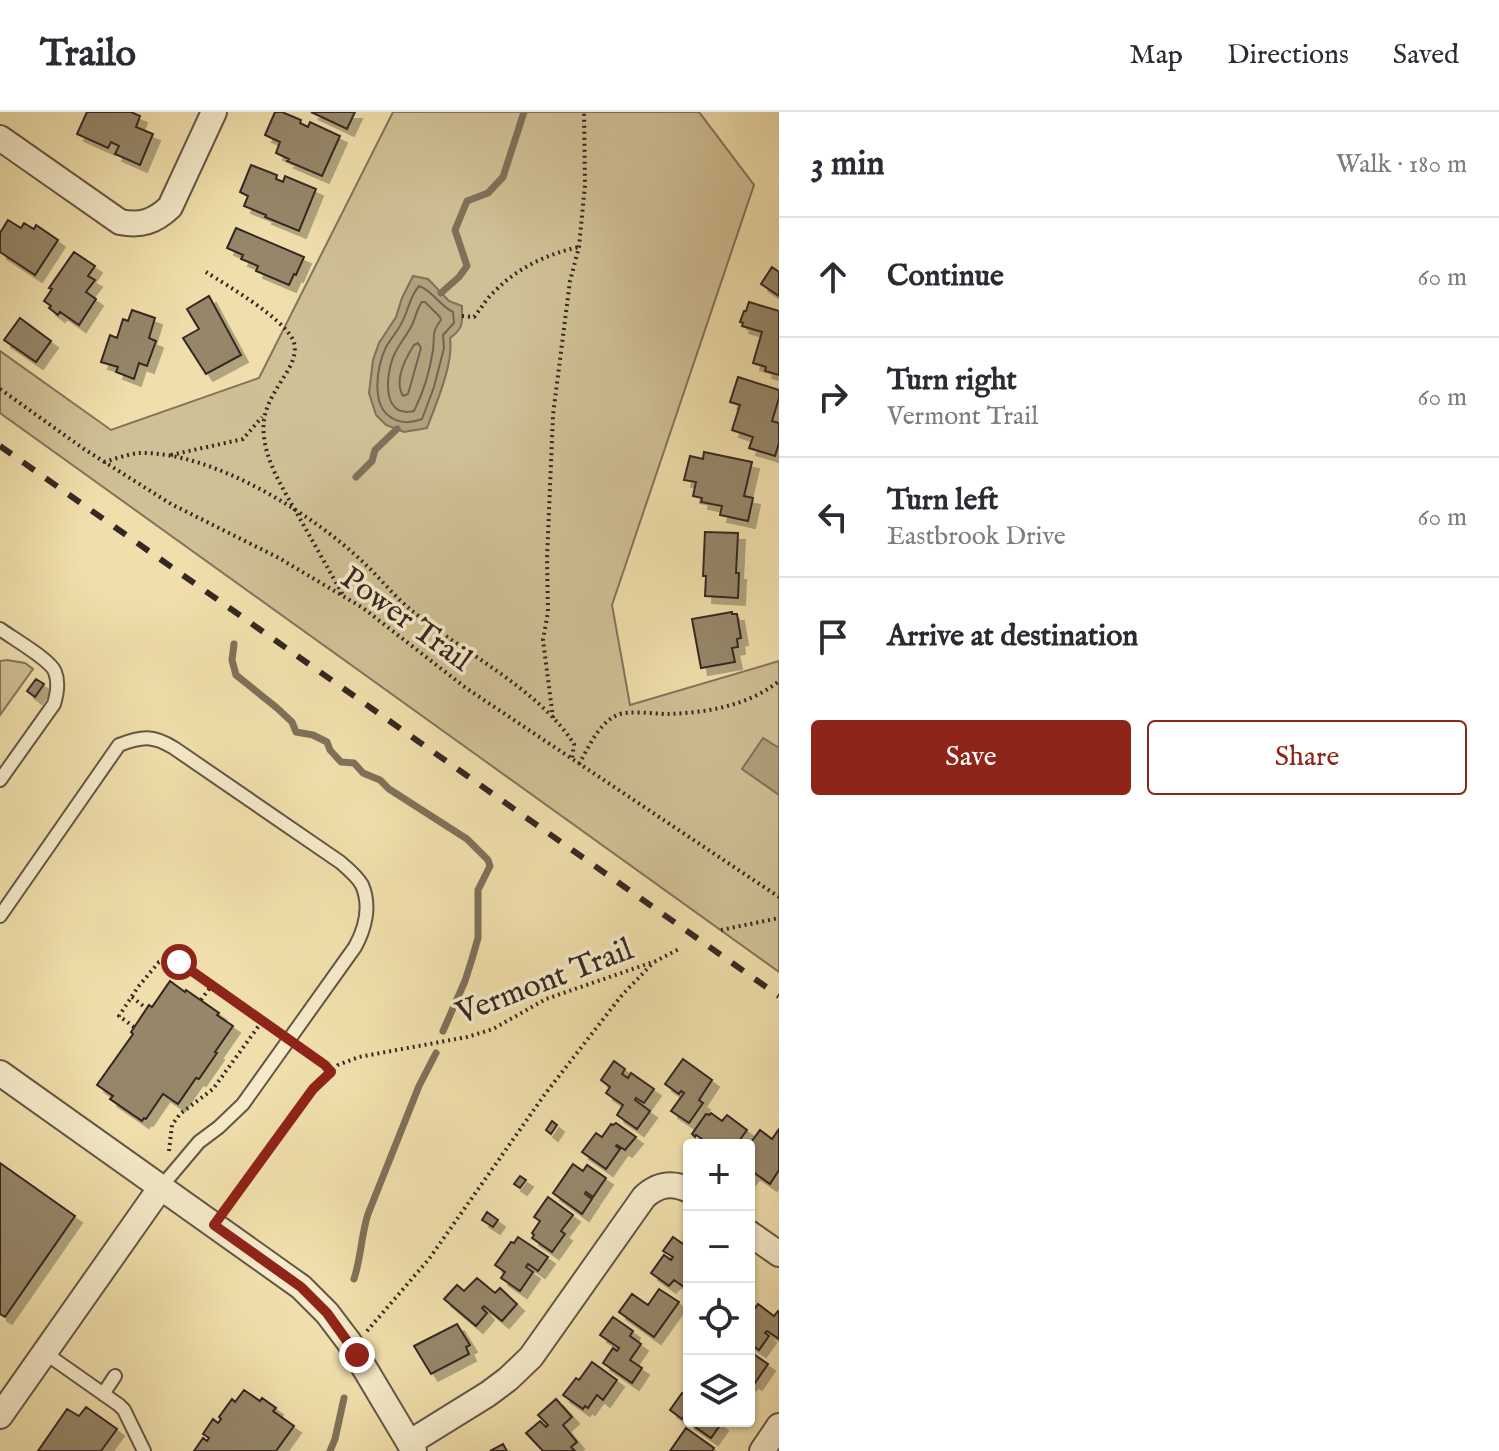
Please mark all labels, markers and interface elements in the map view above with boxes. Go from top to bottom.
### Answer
text: Trailo [40,31,136,79]
text: Map [1129,38,1183,73]
text: Directions [1227,38,1349,73]
text: Saved [1393,38,1459,73]
text: 3 min [811,143,885,186]
text: Walk · 180 m [1336,148,1467,181]
icon: ahead [811,255,855,299]
text: Continue [887,258,1004,296]
text: 60 m [1418,261,1467,294]
text: Turn right [887,362,1017,400]
icon: right [811,375,855,419]
text: 60 m [1418,381,1467,414]
text: Vermont Trail [887,400,1038,433]
text: Turn left [887,482,998,520]
icon: left [811,495,855,539]
text: 60 m [1418,501,1467,534]
text: Eastbrook Drive [887,520,1066,553]
street label: Power Trail [332,559,480,682]
icon: arrive [811,615,855,659]
text: Arrive at destination [887,618,1138,656]
button: Save [811,720,1131,795]
button: Share [1147,720,1467,795]
street label: Vermont Trail [450,930,639,1035]
route start [161,944,197,980]
map controls [683,1139,755,1427]
button: + [683,1139,755,1211]
button: − [683,1211,755,1283]
button: locate [683,1283,755,1355]
route end [339,1337,375,1373]
button: layers [683,1355,755,1427]

